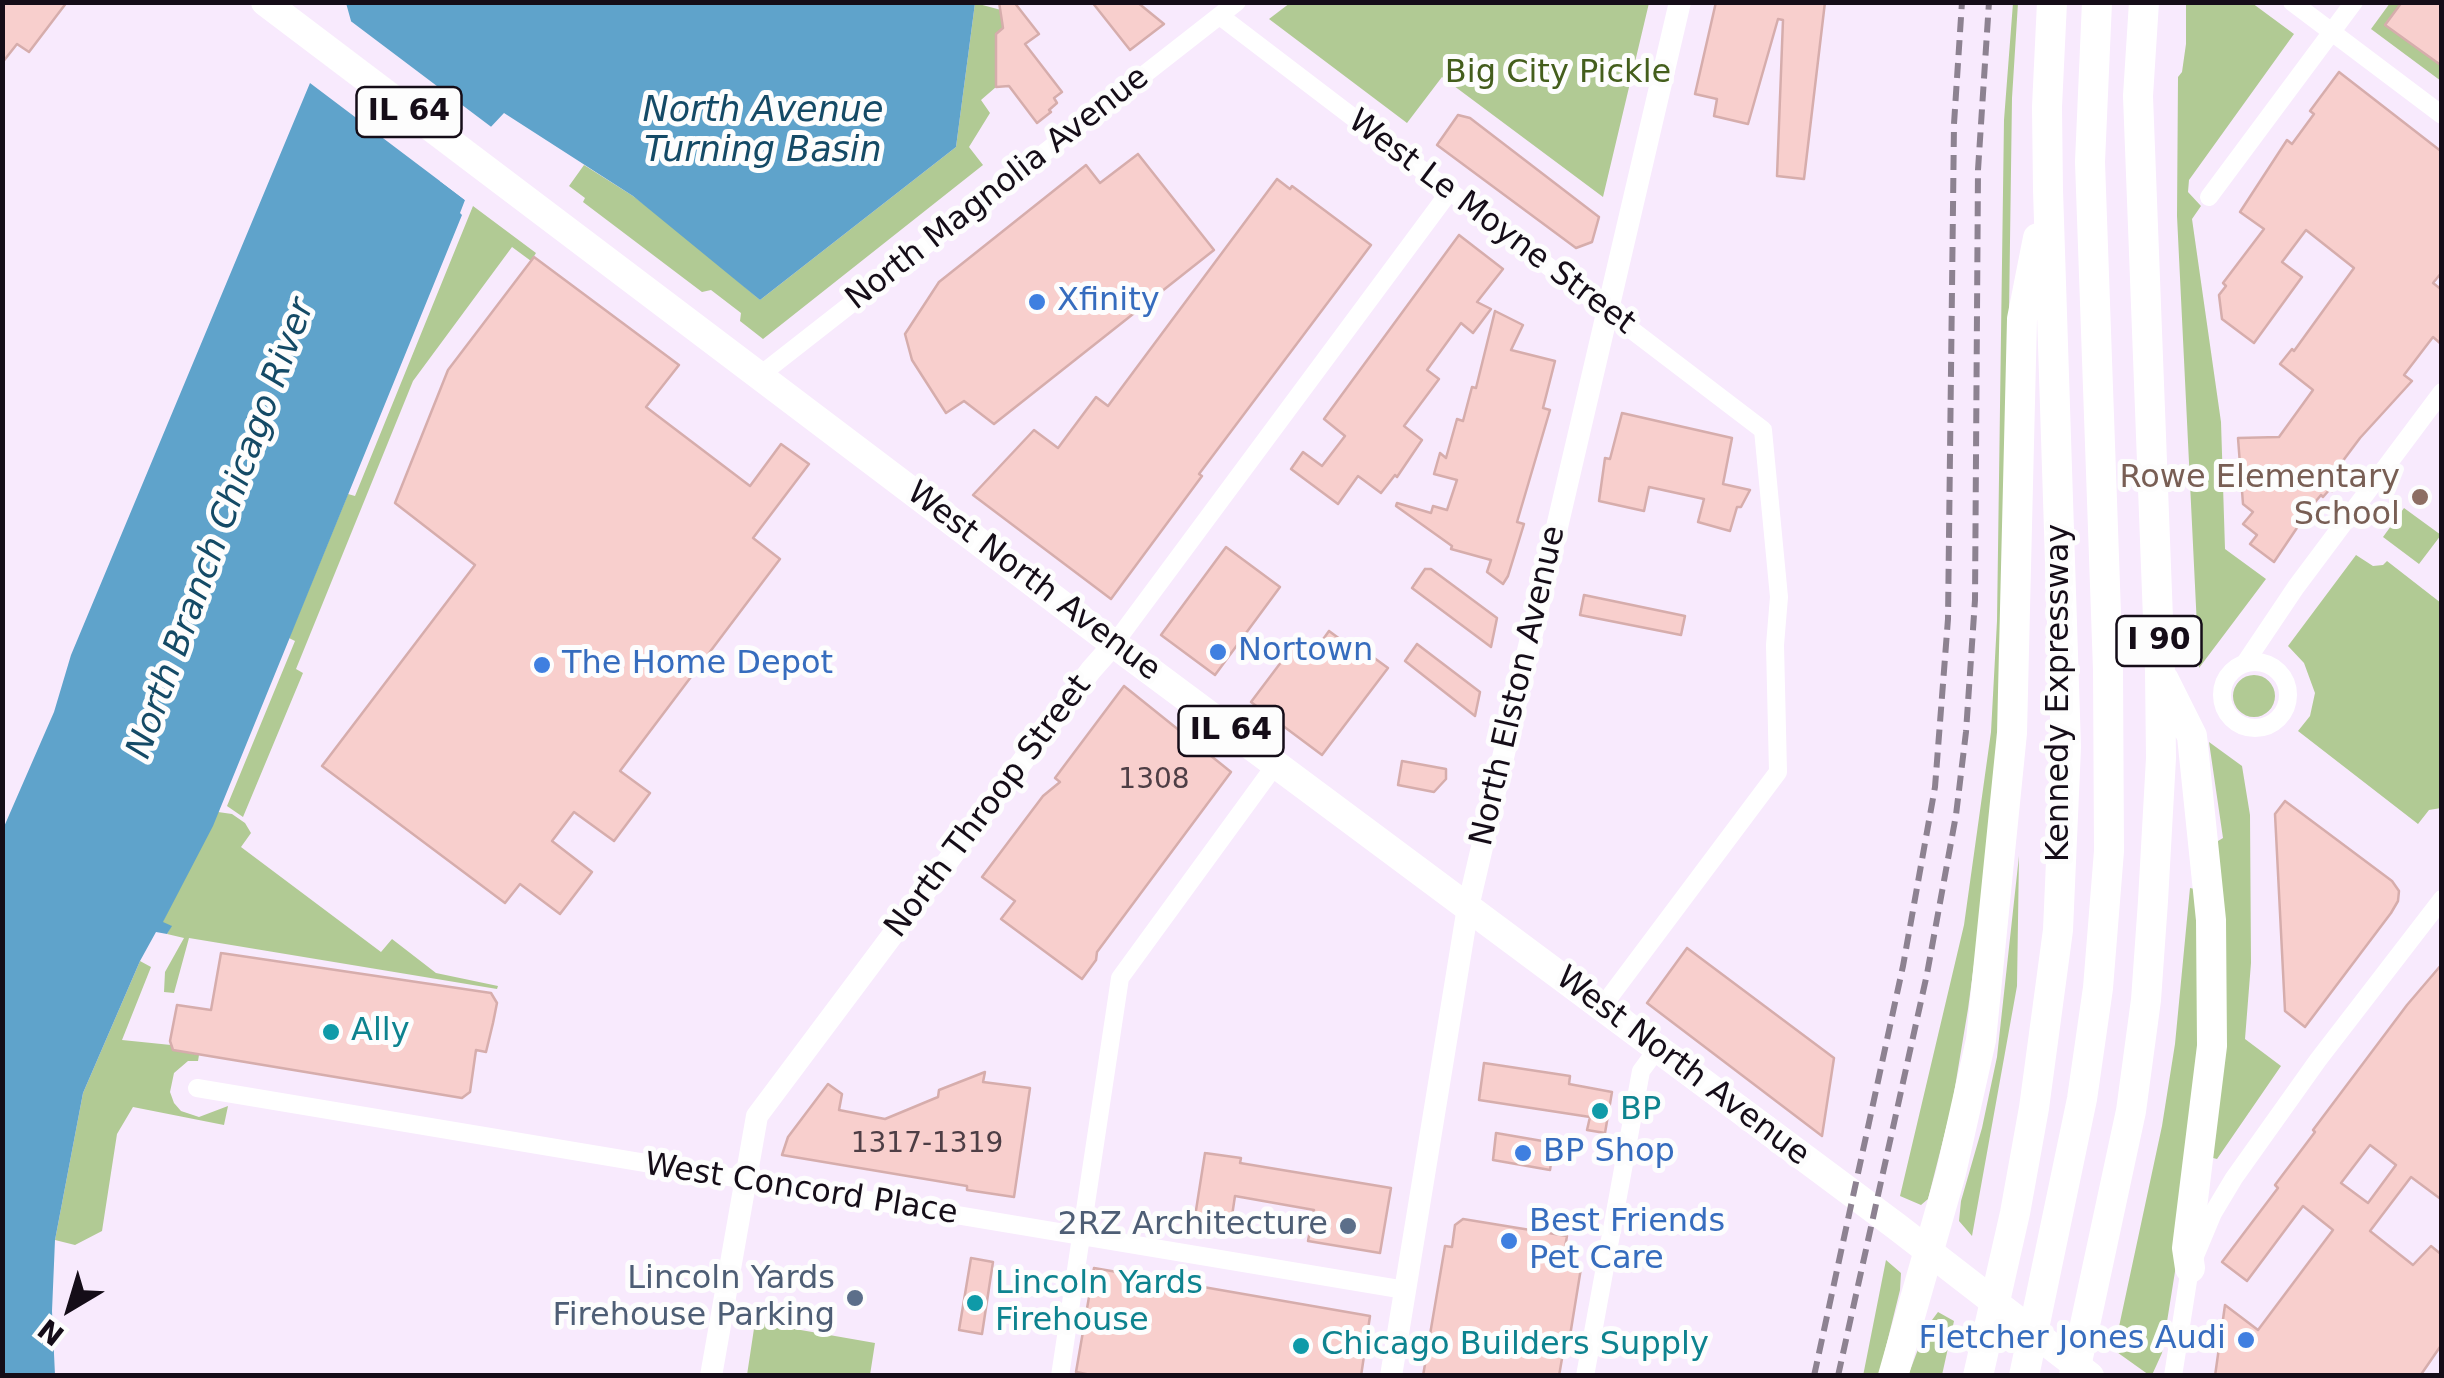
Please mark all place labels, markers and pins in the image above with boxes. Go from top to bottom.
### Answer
place label: Xfinity [1057,283,1160,321]
marker: Xfinity [1026,291,1048,313]
place label: Rowe Elementary School [2119,460,2400,535]
marker: Rowe Elementary School [2409,486,2431,508]
place label: Nortown [1238,633,1373,671]
marker: Nortown [1207,641,1229,663]
place label: The Home Depot [562,646,833,684]
marker: The Home Depot [531,654,553,676]
place label: Ally [351,1013,410,1051]
marker: Ally [320,1021,342,1043]
place label: BP [1620,1092,1661,1130]
marker: BP [1589,1100,1611,1122]
place label: BP Shop [1543,1134,1675,1172]
marker: BP Shop [1512,1142,1534,1164]
place label: Best Friends Pet Care [1529,1204,1725,1279]
place label: 2RZ Architecture [1057,1207,1328,1245]
marker: 2RZ Architecture [1337,1215,1359,1237]
marker: Best Friends Pet Care [1498,1230,1520,1252]
place label: Lincoln Yards Firehouse Parking [553,1261,835,1336]
place label: Lincoln Yards Firehouse [995,1266,1203,1341]
marker: Lincoln Yards Firehouse Parking [844,1287,866,1309]
marker: Lincoln Yards Firehouse [964,1292,986,1314]
place label: Fletcher Jones Audi [1918,1321,2226,1359]
place label: Chicago Builders Supply [1321,1327,1709,1365]
marker: Fletcher Jones Audi [2235,1329,2257,1351]
marker: Chicago Builders Supply [1290,1335,1312,1357]

